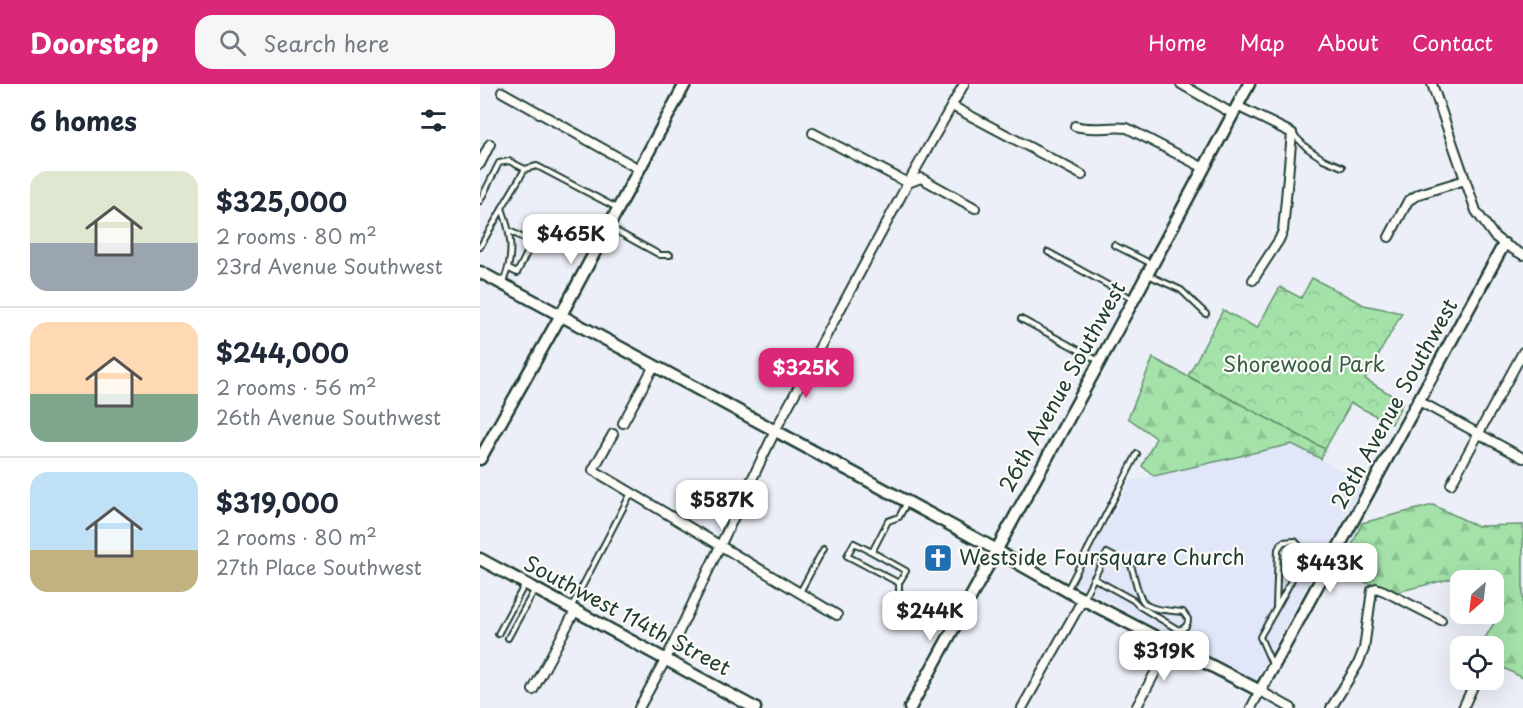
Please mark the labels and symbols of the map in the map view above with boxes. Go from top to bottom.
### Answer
pin: $465K [529,214,613,265]
street label: 26th Avenue Southwest [990,275,1133,497]
street label: 28th Avenue Southwest [1322,292,1465,514]
park label: Shorewood Park [1223,347,1386,379]
pin: $325K [764,348,848,399]
pin: $587K [680,480,764,531]
place label: Westside Foursquare Church [959,540,1245,572]
church icon: Westside Foursquare Church [922,542,954,574]
pin: $443K [1288,543,1372,594]
street label: Southwest 114th Street [519,546,737,682]
north arrow [1450,570,1504,624]
pin: $244K [888,591,972,642]
pin: $319K [1122,631,1206,682]

